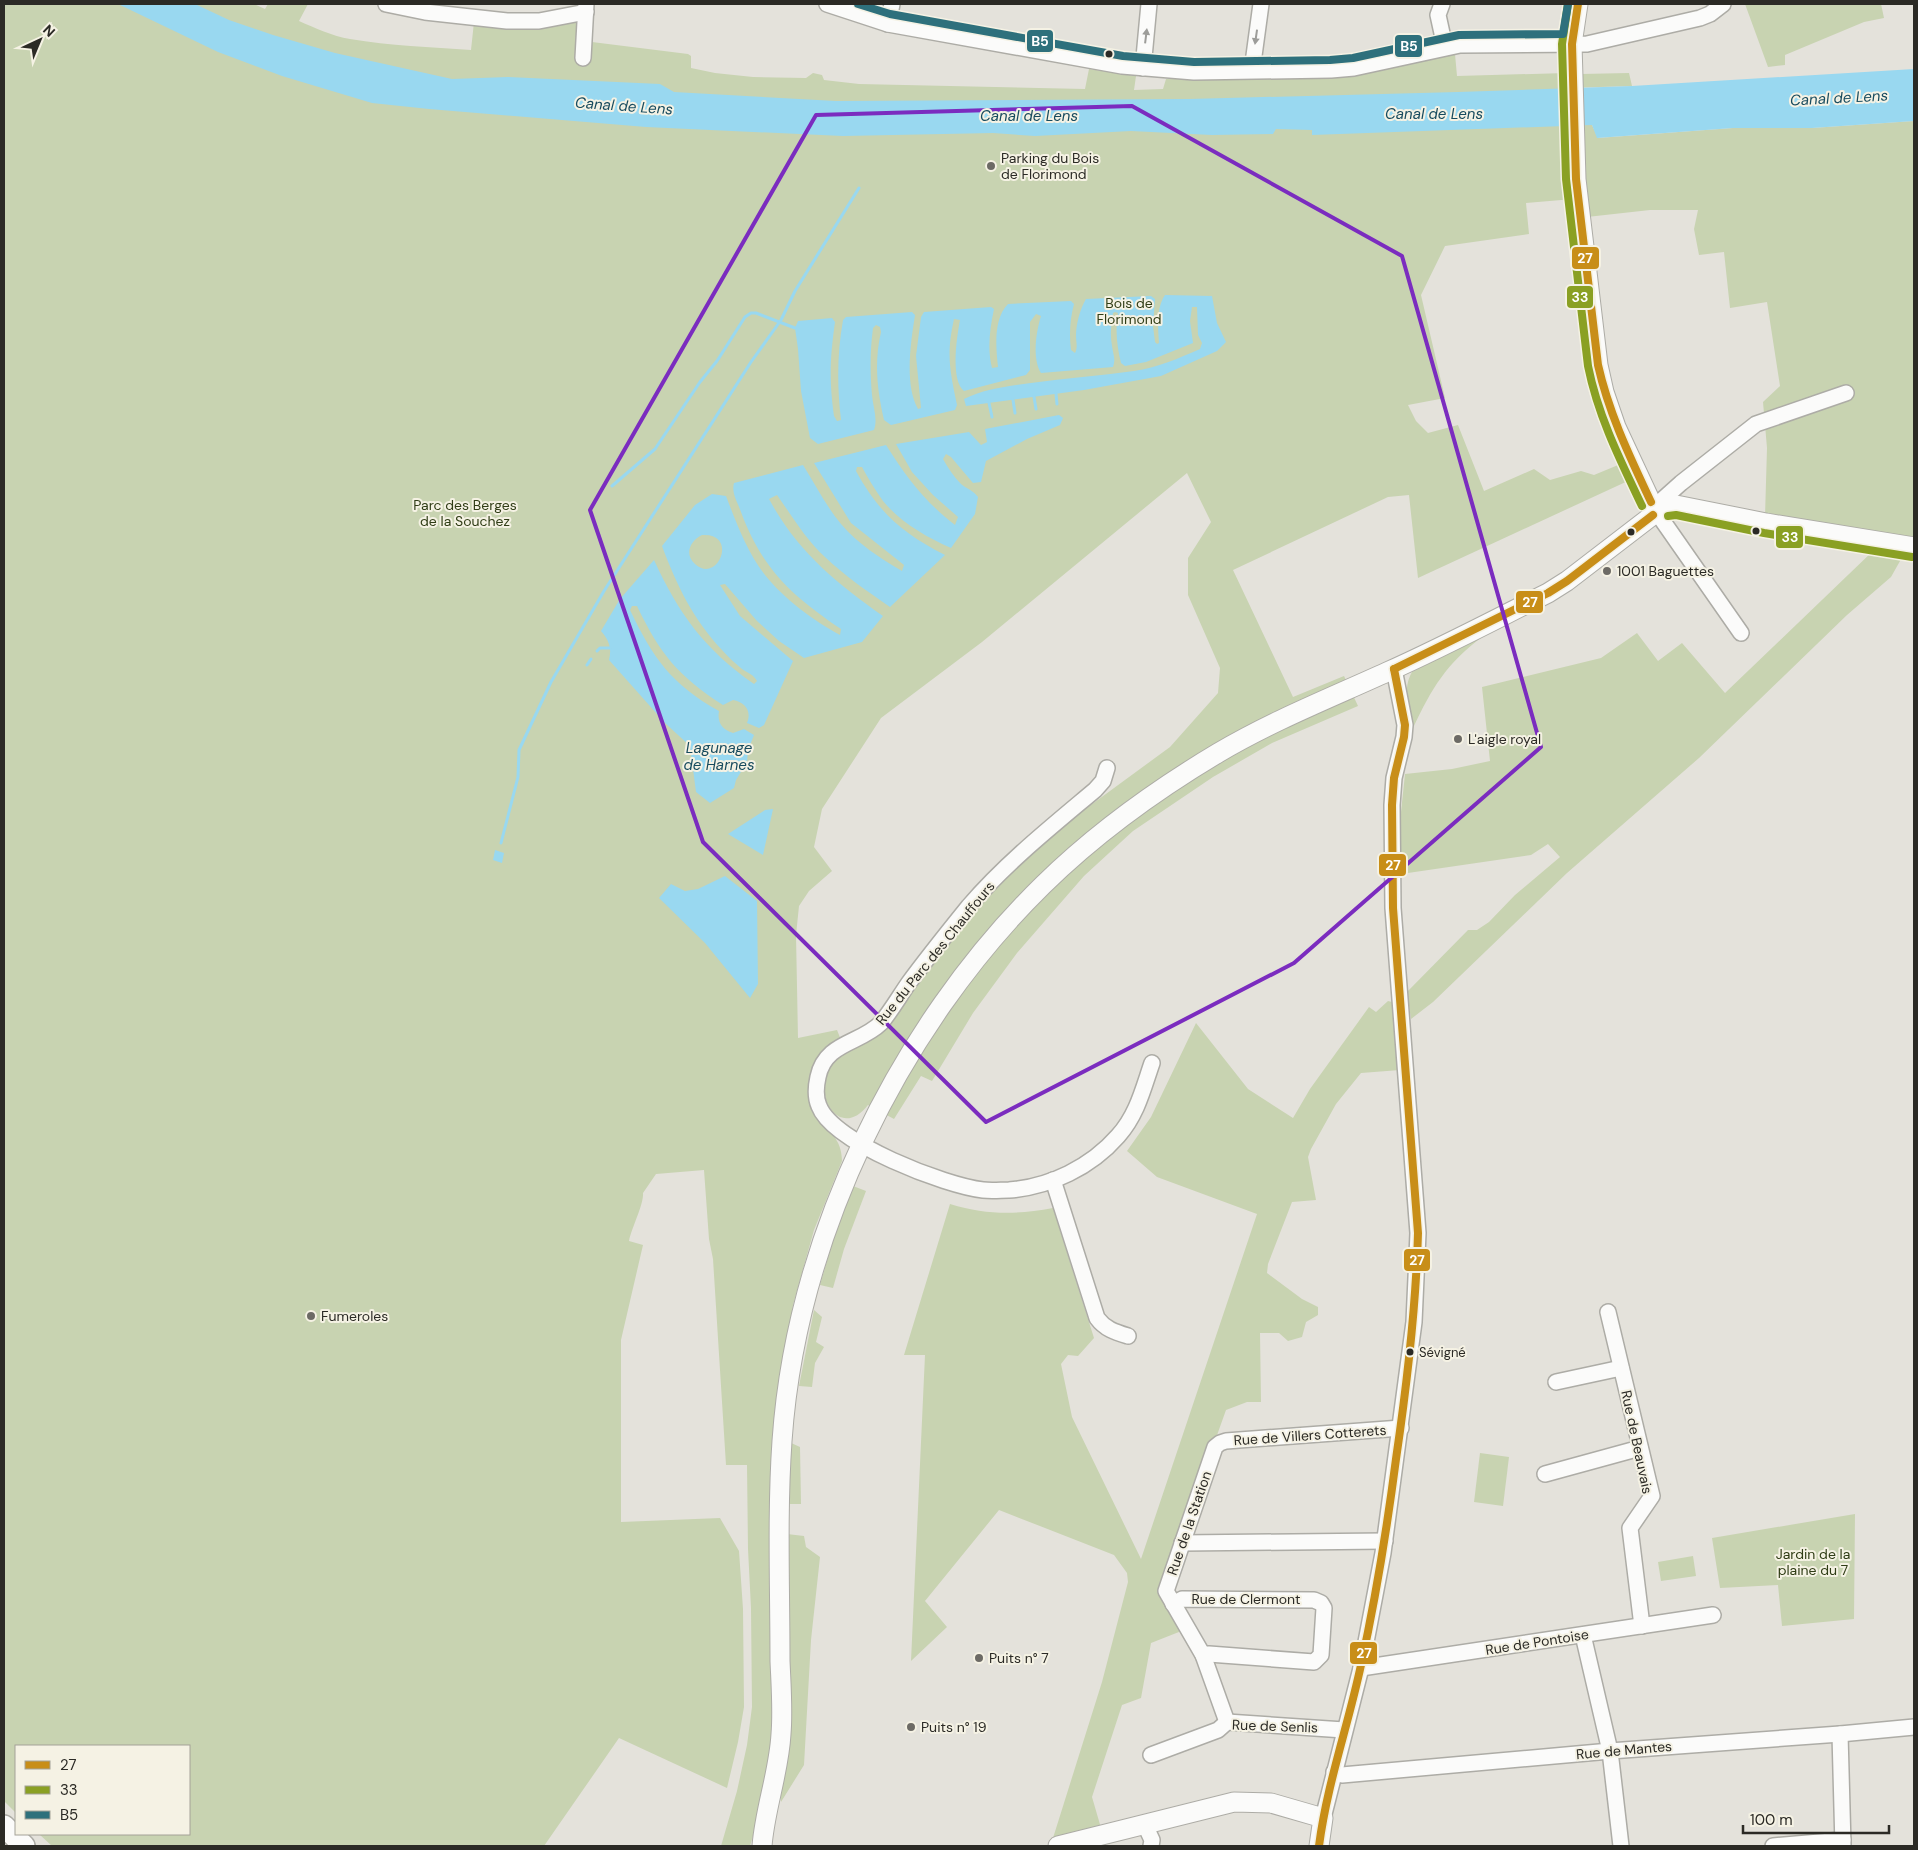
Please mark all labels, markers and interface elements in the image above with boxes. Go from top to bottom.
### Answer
north arrow [15,15,65,65]
text: N [39,21,59,41]
one-way arrow [1142,28,1150,44]
line badge: B5 [1026,29,1054,53]
one-way arrow [1252,29,1260,45]
text: B5 [1031,32,1049,50]
line badge: B5 [1394,34,1423,58]
text: B5 [1400,37,1418,55]
unlabelled marker [1104,49,1114,59]
water label: Canal de Lens [1790,85,1888,111]
water label: Canal de Lens [574,93,674,119]
water label: Canal de Lens [1385,104,1483,124]
water label: Canal de Lens [980,106,1078,126]
place label: Parking du Bois de Florimond [1001,149,1099,183]
marker: Parking du Bois de Florimond [985,160,997,172]
line badge: 27 [1571,246,1600,270]
text: 27 [1577,249,1593,267]
line badge: 33 [1566,285,1594,309]
text: 33 [1572,288,1588,306]
park label: Bois de Florimond [1096,294,1162,328]
park label: Parc des Berges de la Souchez [413,496,517,530]
line badge: 33 [1775,525,1804,549]
unlabelled marker [1751,526,1761,536]
unlabelled marker [1626,527,1636,537]
text: 33 [1782,528,1798,546]
place label: 1001 Baguettes [1617,562,1714,580]
marker: 1001 Baguettes [1601,565,1613,577]
line badge: 27 [1515,590,1544,614]
text: 27 [1522,593,1538,611]
place label: L'aigle royal [1468,730,1541,748]
marker: L'aigle royal [1452,733,1464,745]
water label: Lagunage de Harnes [684,738,754,775]
line badge: 27 [1378,853,1407,877]
text: 27 [1385,856,1401,874]
street label: Rue du Parc des Chauffours [871,878,999,1028]
line badge: 27 [1403,1248,1431,1272]
text: 27 [1409,1251,1425,1269]
place label: Fumeroles [321,1307,388,1325]
marker: Fumeroles [305,1310,317,1322]
place label: Sévigné [1419,1344,1466,1361]
marker: Sévigné [1405,1347,1415,1357]
street label: Rue de Beauvais [1617,1389,1657,1495]
street label: Rue de Villers Cotterets [1233,1421,1387,1449]
street label: Rue de la Station [1163,1468,1215,1578]
park label: Jardin de la plaine du 7 [1776,1545,1850,1579]
street label: Rue de Clermont [1191,1590,1301,1608]
street label: Rue de Pontoise [1484,1625,1590,1659]
line badge: 27 [1349,1641,1378,1665]
text: 27 [1356,1644,1372,1662]
place label: Puits n° 7 [989,1649,1049,1667]
marker: Puits n° 7 [973,1652,985,1664]
street label: Rue de Senlis [1232,1716,1318,1736]
place label: Puits n° 19 [921,1718,987,1736]
marker: Puits n° 19 [905,1721,917,1733]
street label: Rue de Mantes [1575,1737,1673,1763]
legend [15,1745,190,1835]
text: 27 [60,1755,76,1775]
text: 33 [60,1780,78,1800]
scale bar [1743,1802,1889,1834]
text: B5 [60,1805,78,1825]
text: 100 m [1750,1810,1793,1830]

